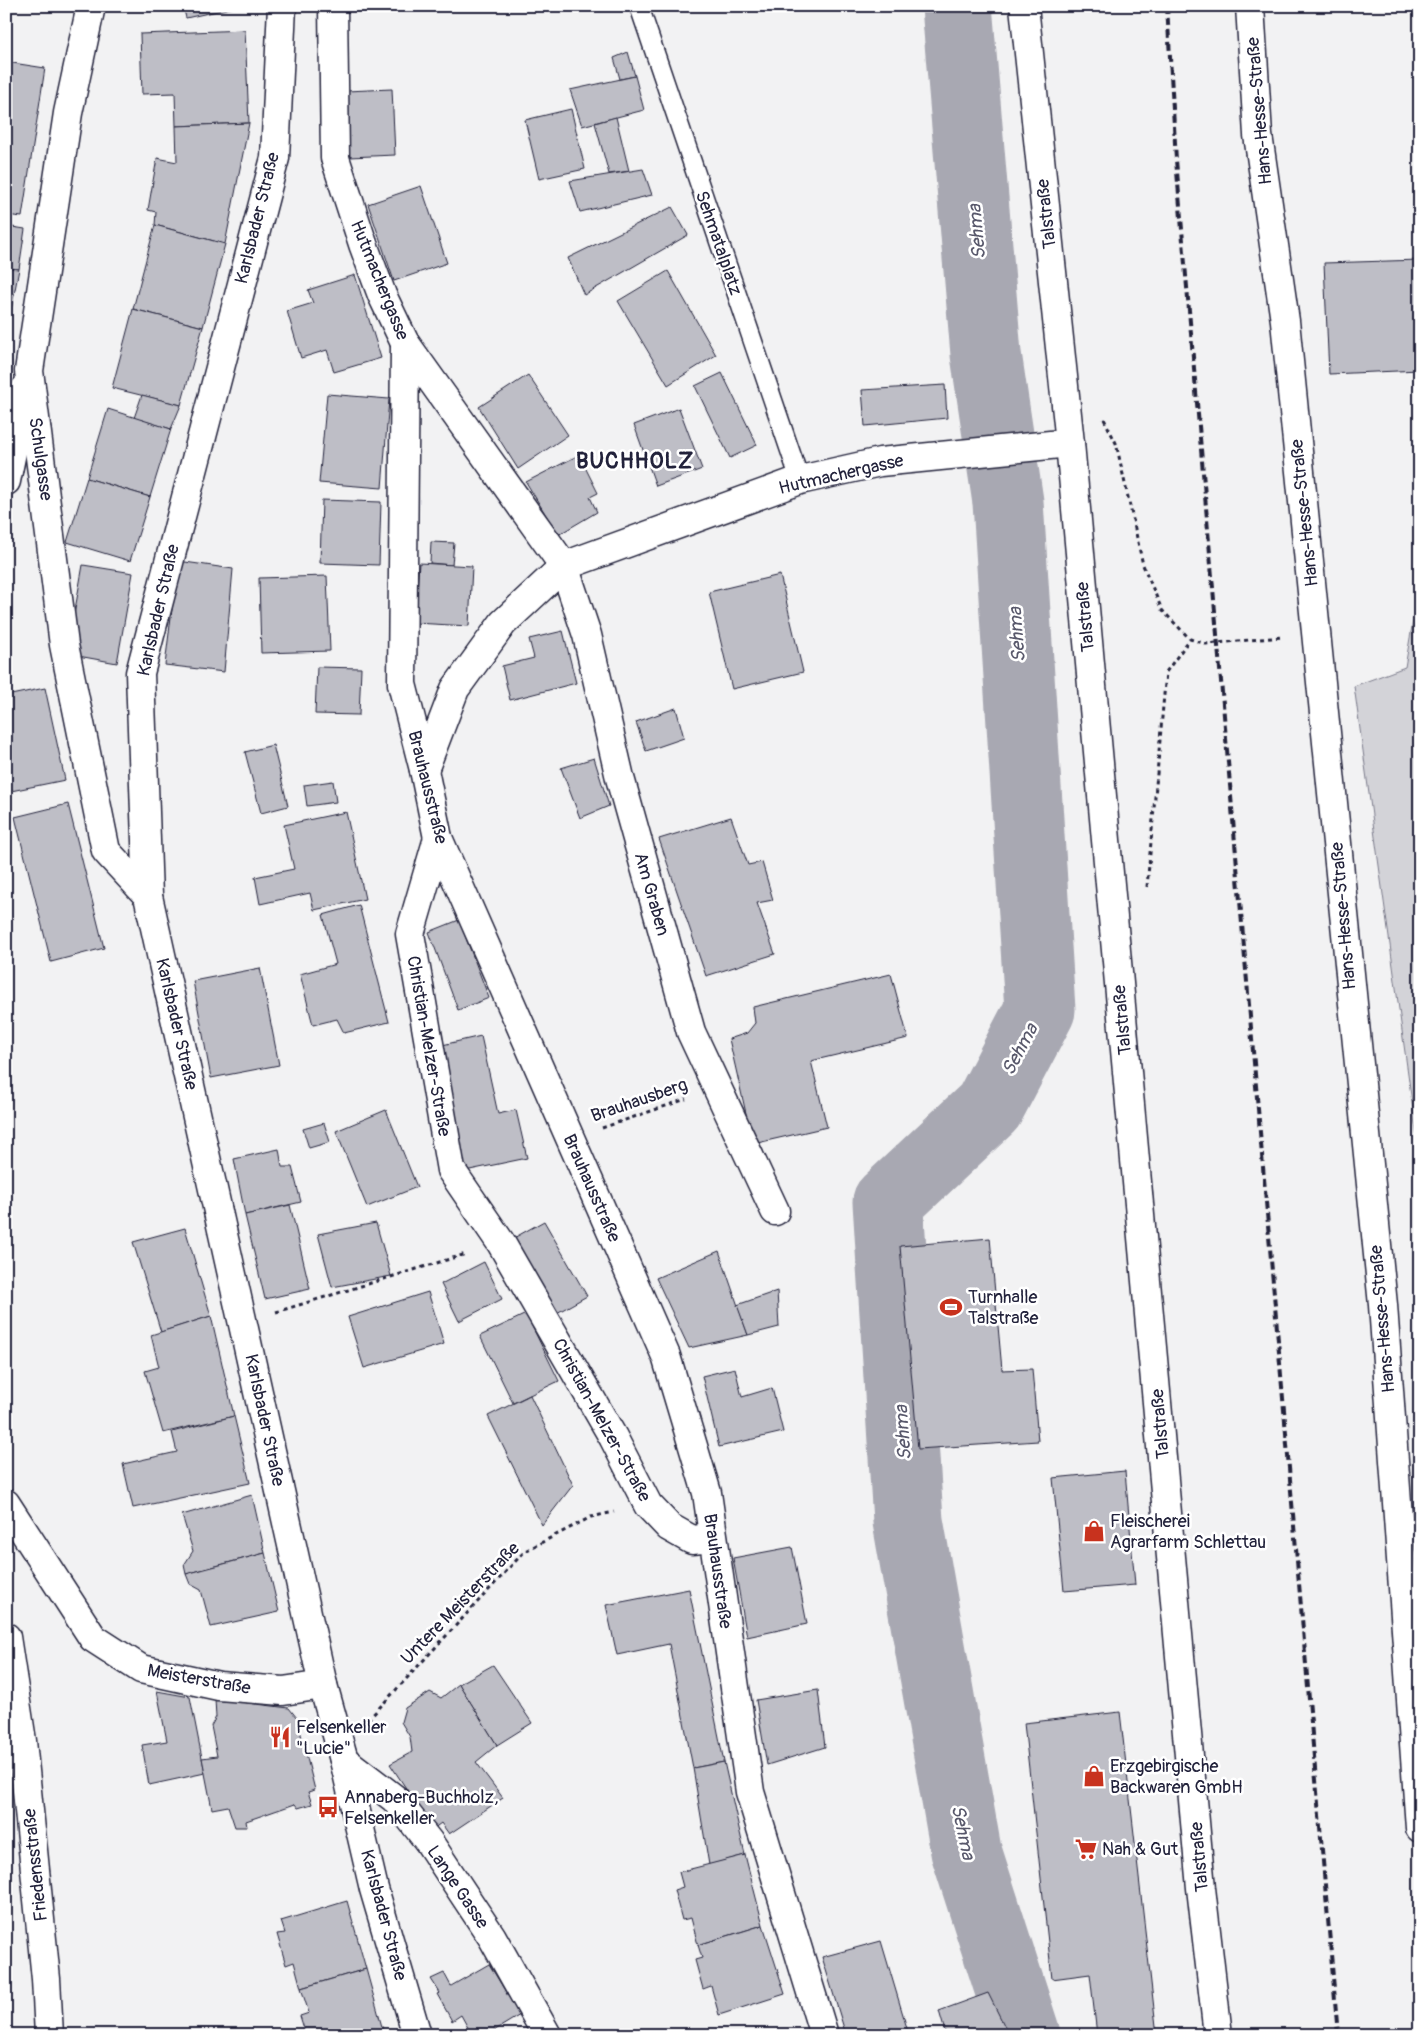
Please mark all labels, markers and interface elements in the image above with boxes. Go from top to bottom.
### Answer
street label: Hans-Hesse-Straße [1242,36,1277,186]
street label: Karlsbader Straße [230,150,285,286]
street label: Talstraße [1031,178,1062,250]
street label: Sehmatalplatz [690,188,747,298]
water label: Sehma [963,202,991,260]
street label: Hutmachergasse [345,217,414,344]
street label: Schulgasse [23,416,58,502]
street label: Hans-Hesse-Straße [1285,438,1324,588]
district label: BUCHHOLZ [576,447,694,475]
street label: Hutmachergasse [776,449,906,500]
street label: Karlsbader Straße [132,542,185,678]
street label: Talstraße [1071,581,1100,653]
water label: Sehma [1003,605,1031,663]
street label: Brauhausstraße [402,728,453,846]
street label: Hans-Hesse-Straße [1326,841,1361,991]
street label: Am Graben [629,850,674,938]
street label: Christian-Melzer-Straße [401,954,456,1138]
street label: Karlsbader Straße [150,956,203,1092]
street label: Talstraße [1108,984,1137,1056]
water label: Sehma [996,1018,1044,1079]
street label: Brauhausberg [588,1073,690,1128]
street label: Brauhausstraße [557,1131,626,1246]
street label: Hans-Hesse-Straße [1365,1244,1400,1394]
place label: Turnhalle Talstraße [968,1286,1038,1330]
sports icon: Turnhalle Talstraße [938,1294,964,1320]
street label: Christian-Melzer-Straße [547,1335,656,1506]
street label: Karlsbader Straße [239,1352,290,1488]
street label: Talstraße [1146,1388,1175,1460]
water label: Sehma [889,1403,917,1461]
place label: Fleischerei Agrarfarm Schlettau [1110,1510,1266,1554]
street label: Brauhausstraße [698,1512,737,1630]
shop icon: Fleischerei Agrarfarm Schlettau [1081,1518,1107,1544]
street label: Untere Meisterstraße [396,1537,525,1669]
street label: Meisterstraße [145,1659,252,1700]
place label: Felsenkeller "Lucie" [296,1716,387,1760]
restaurant icon: Felsenkeller "Lucie" [267,1724,293,1750]
place label: Erzgebirgische Backwaren GmbH [1110,1755,1243,1799]
shop icon: Erzgebirgische Backwaren GmbH [1081,1763,1107,1789]
place label: Annaberg-Buchholz, Felsenkeller [344,1786,498,1830]
bus stop icon: Annaberg-Buchholz, Felsenkeller [315,1794,341,1820]
water label: Sehma [946,1803,981,1863]
street label: Friedensstraße [18,1807,53,1923]
street label: Talstraße [1185,1821,1214,1893]
supermarket icon: Nah & Gut [1073,1836,1099,1862]
place label: Nah & Gut [1102,1838,1179,1861]
street label: Lange Gasse [421,1841,494,1933]
street label: Karlsbader Straße [355,1847,412,1983]

